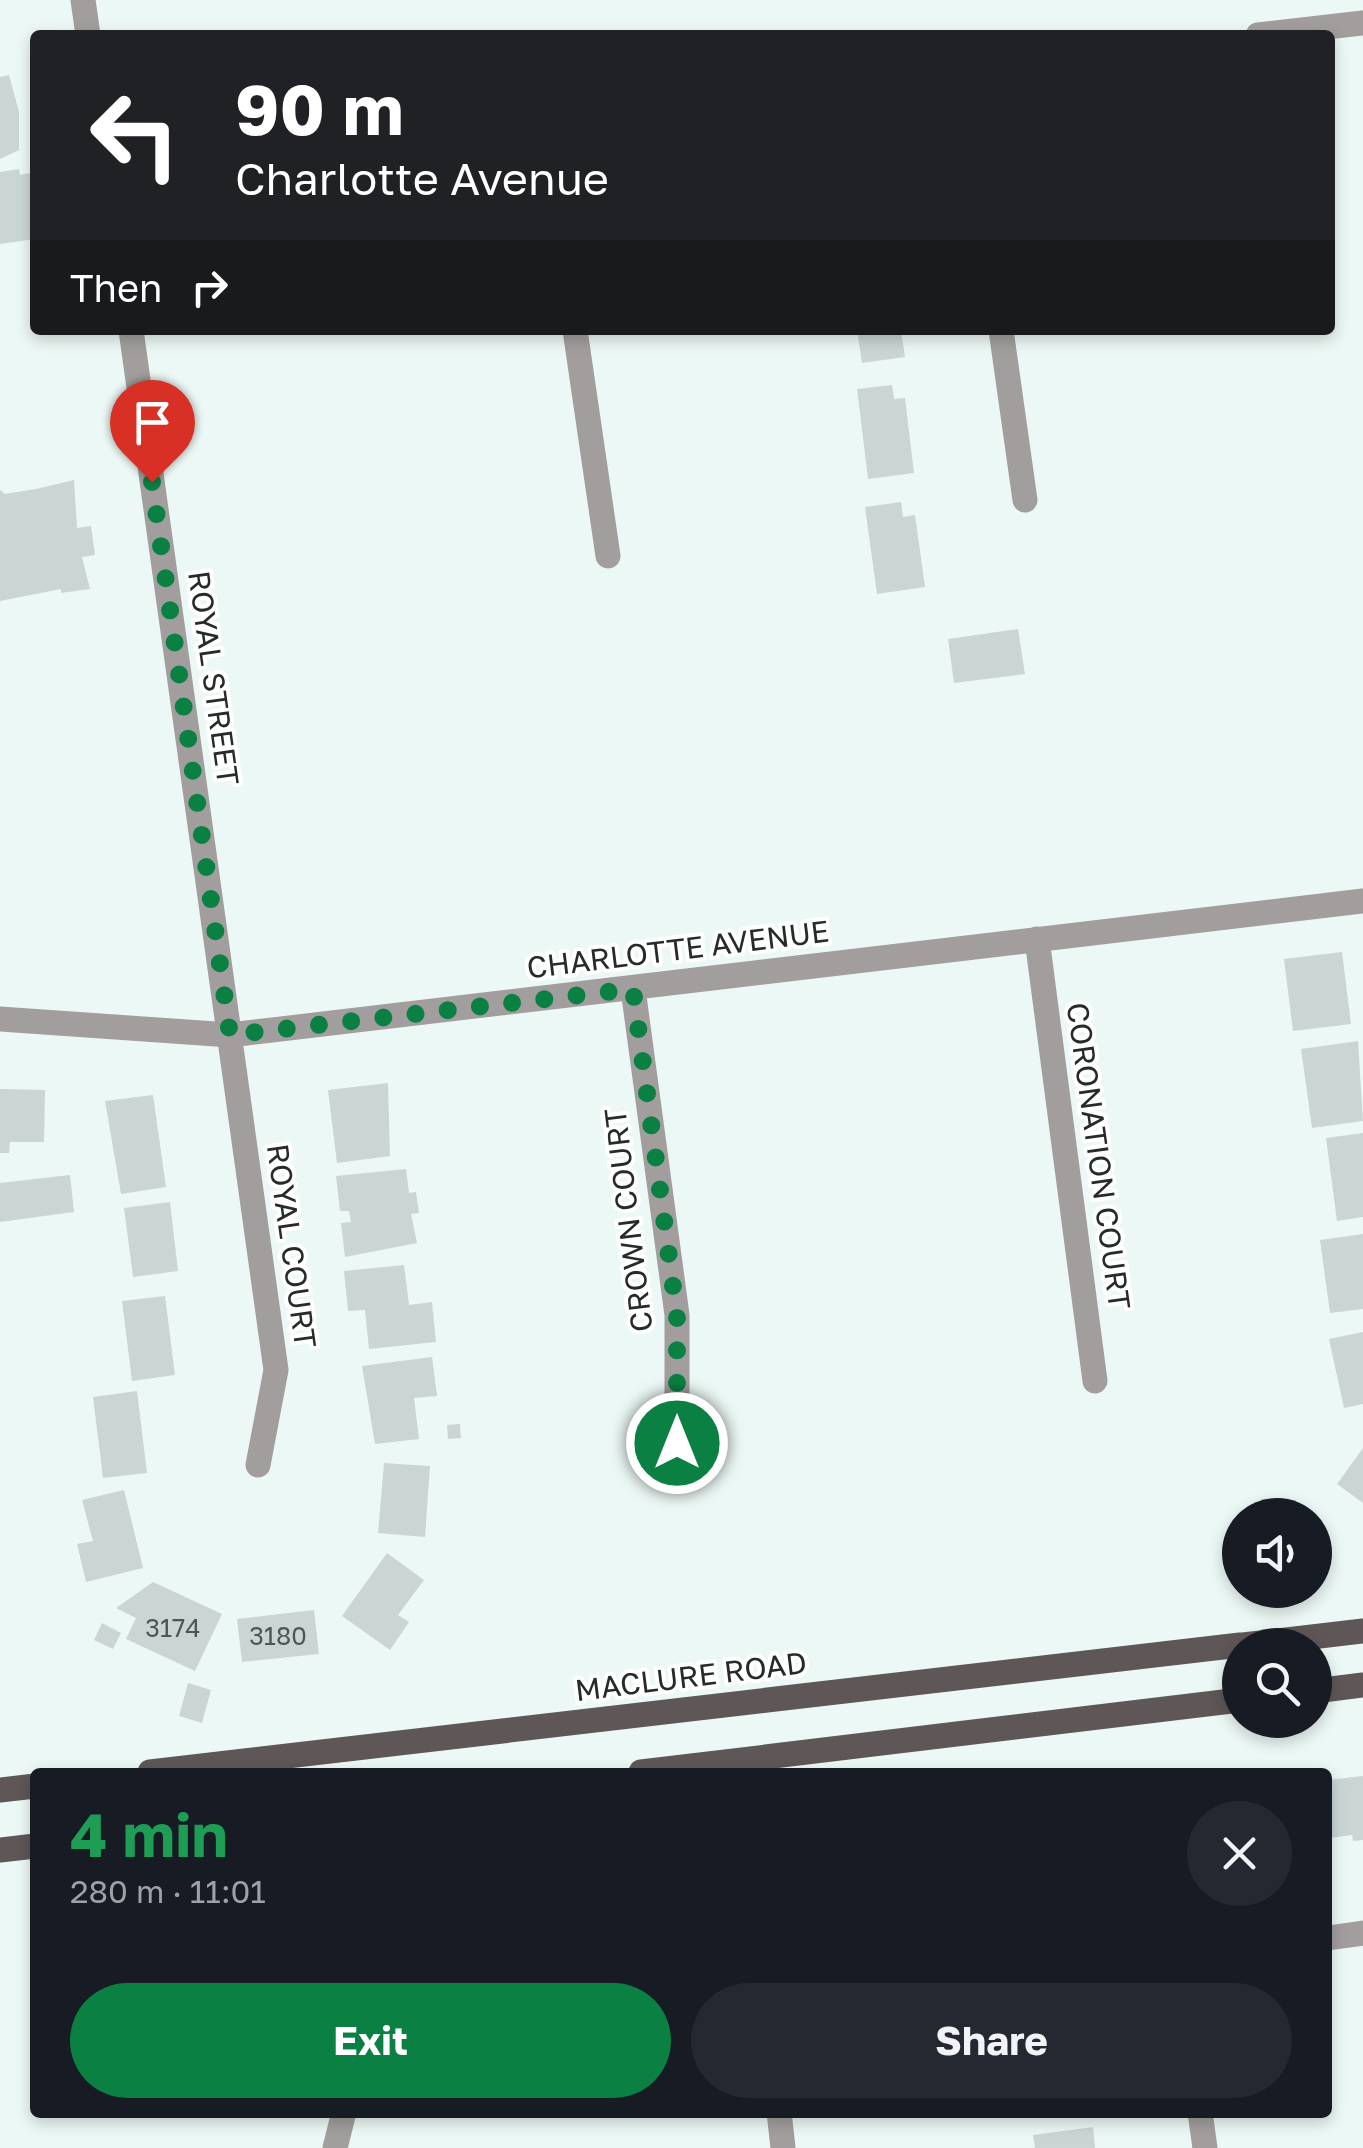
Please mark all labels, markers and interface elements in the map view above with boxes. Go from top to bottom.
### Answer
text: 90 m [235,66,404,150]
icon: left [70,70,200,200]
text: Charlotte Avenue [235,151,609,205]
icon: right [182,260,237,315]
text: Then [70,265,162,310]
pin [110,380,195,483]
icon: arrive [125,395,180,450]
street label: ROYAL STREET [181,568,247,787]
street label: CHARLOTTE AVENUE [525,913,831,985]
street label: CORONATION COURT [1060,1000,1138,1312]
street label: CROWN COURT [596,1106,660,1334]
street label: ROYAL COURT [260,1141,324,1350]
position arrow [625,1391,729,1495]
map controls [1222,1498,1332,1738]
button: sound [1222,1498,1332,1608]
house number: 3174 [145,1612,201,1643]
house number: 3180 [249,1620,307,1651]
button: search [1222,1628,1332,1738]
street label: MACLURE ROAD [573,1644,809,1708]
text: 4 min [70,1798,228,1870]
button: close [1187,1801,1292,1906]
text: 280 m · 11:01 [70,1872,266,1910]
button: Exit [70,1983,671,2098]
button: Share [691,1983,1292,2098]

